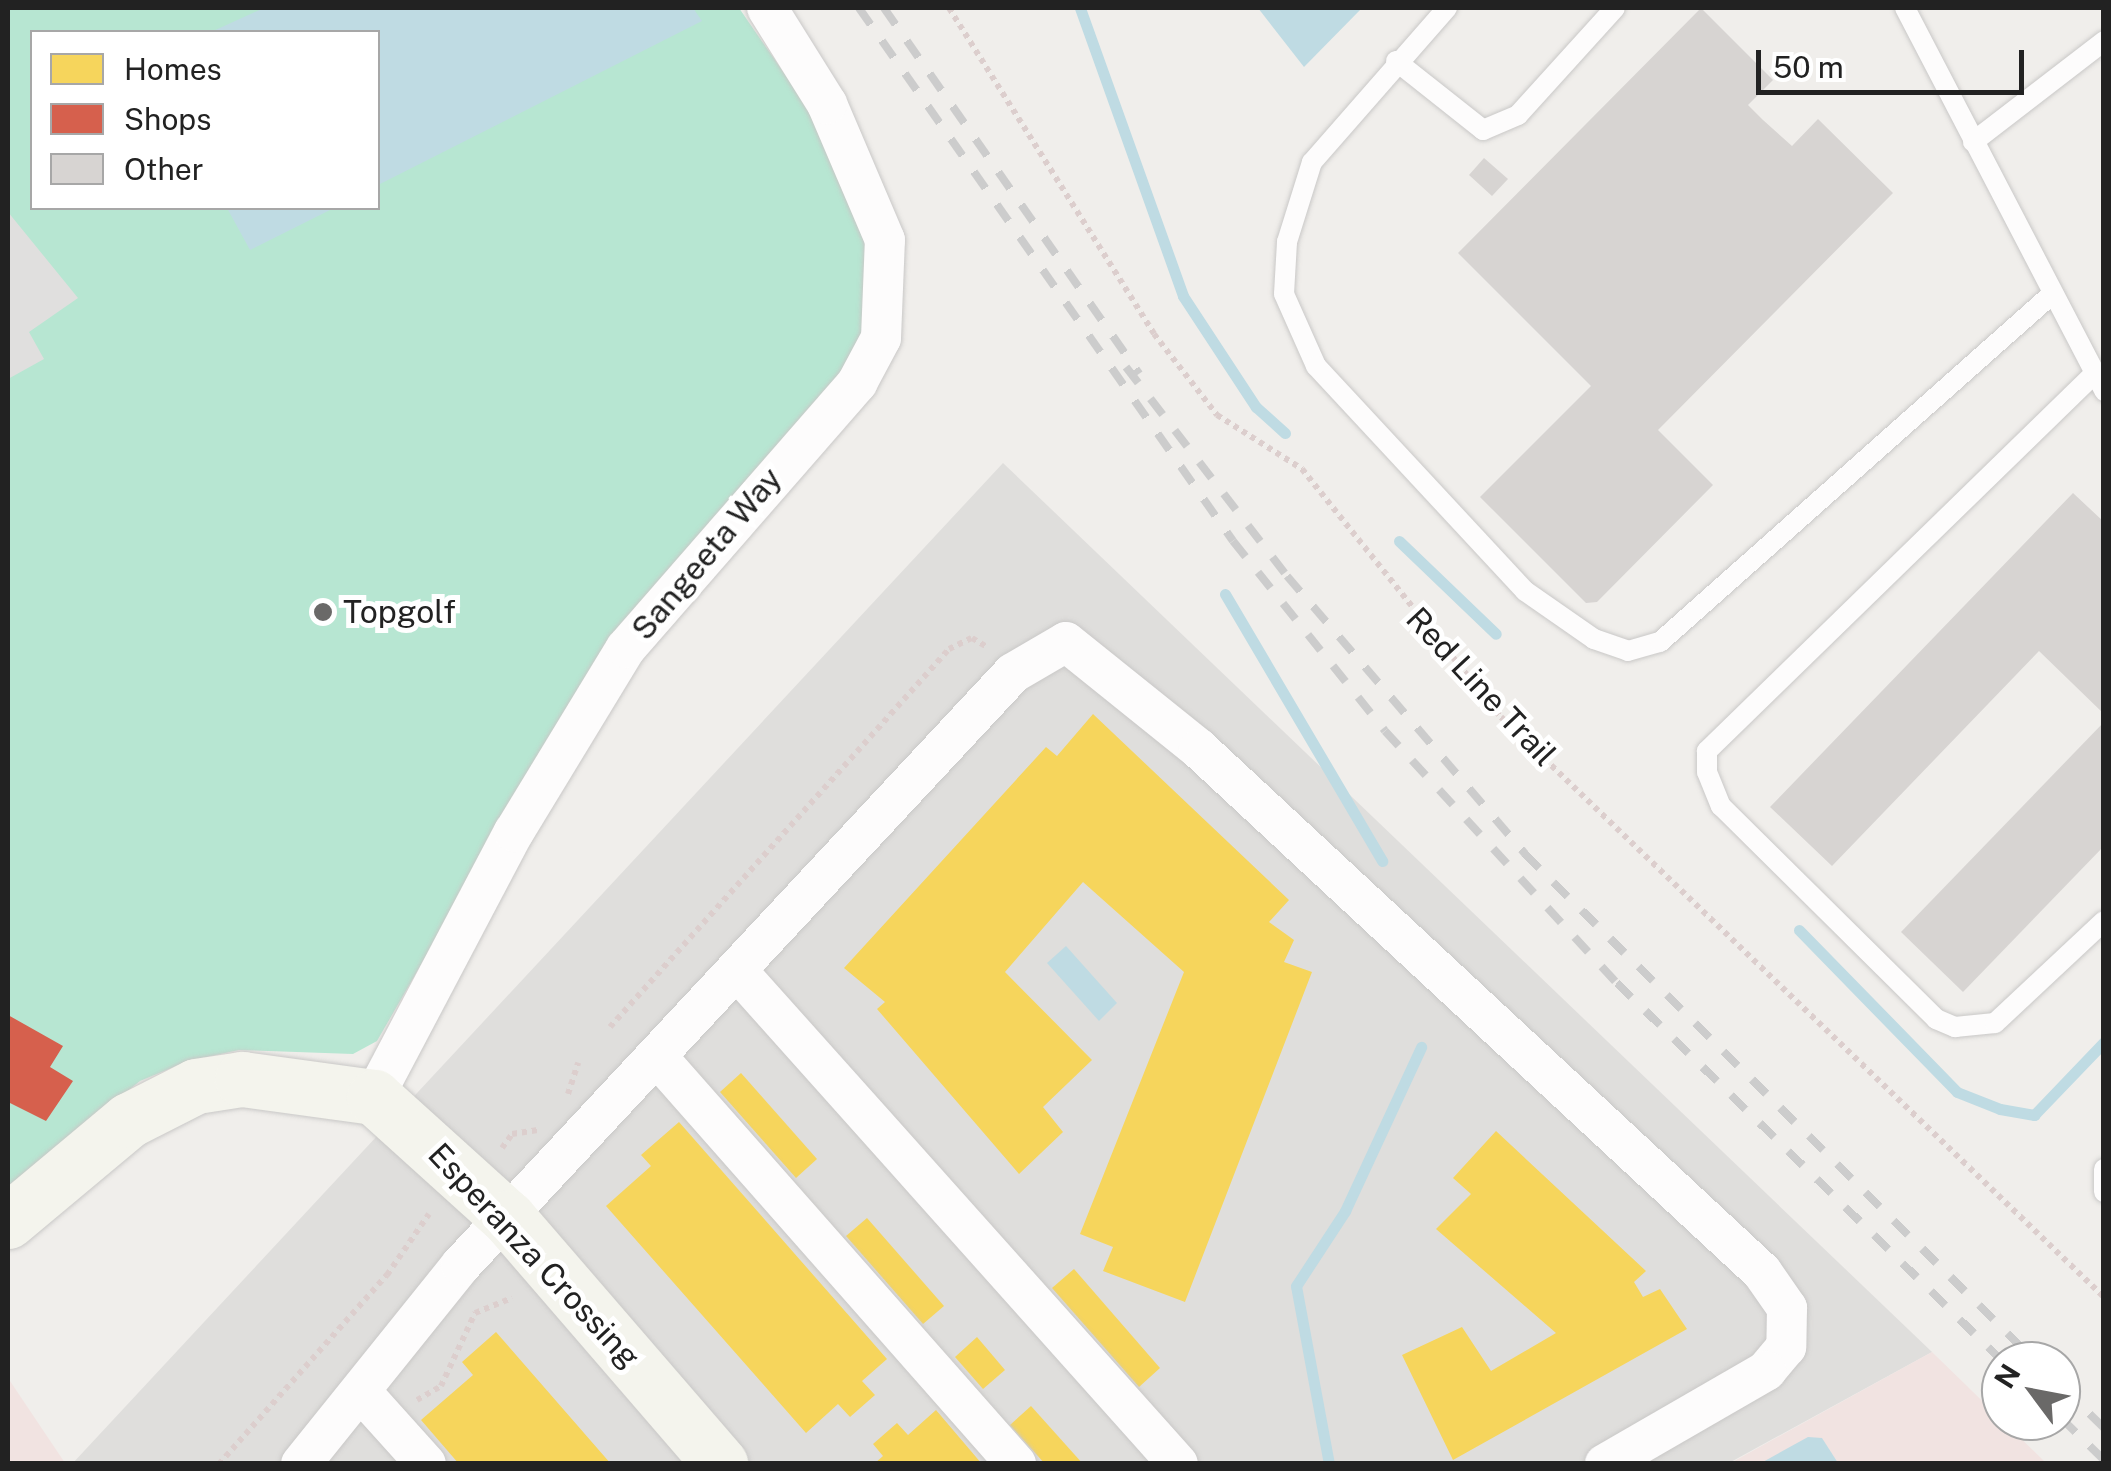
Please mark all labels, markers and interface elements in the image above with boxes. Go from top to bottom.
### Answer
legend [30,30,380,210]
scale bar [1761,30,2028,92]
text: 50 m [1773,49,1844,85]
text: Homes [124,51,222,87]
text: Shops [124,101,211,137]
text: Other [124,151,204,187]
street label: Sangeeta Way [624,460,790,648]
place label: Topgolf [343,593,456,631]
street label: Red Line Trail [1398,600,1564,774]
marker: Topgolf [312,601,334,623]
street label: Esperanza Crossing [420,1136,648,1376]
north arrow [1981,1341,2081,1441]
text: N [1987,1358,2027,1394]

